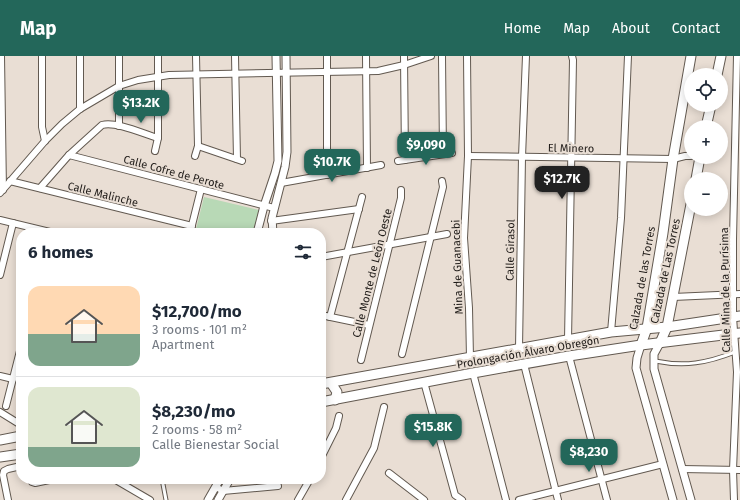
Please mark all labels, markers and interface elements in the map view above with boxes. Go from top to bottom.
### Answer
text: Map [20,17,57,40]
text: Home [504,20,541,37]
text: Map [563,20,590,37]
text: About [612,20,650,37]
text: Contact [672,20,720,37]
map controls [684,68,728,216]
button: locate [684,68,728,112]
pin: $13.2K [108,90,174,124]
text: $13.2K [122,95,160,110]
button: + [684,120,728,164]
pin: $9,090 [393,132,459,166]
text: $9,090 [406,137,446,152]
street label: El Minero [548,142,594,155]
pin: $10.7K [299,149,365,183]
street label: Calle Cofre de Perote [122,153,226,192]
text: $10.7K [313,154,351,169]
pin: $12.7K [529,166,595,200]
text: $12.7K [544,171,580,186]
button: − [684,172,728,216]
street label: Calle Malinche [66,179,139,210]
street label: Calle Monte de León Oeste [350,207,395,339]
street label: Calzada de Las Torres [648,217,683,325]
street label: Mina de Guanacebi [449,219,466,315]
street label: Calle Girasol [503,219,518,281]
street label: Calzada de las Torres [627,225,658,331]
street label: Calle Mina de la Purísima [718,227,733,353]
icon: filters [292,241,314,263]
text: 6 homes [28,242,93,263]
text: $12,700/mo [152,301,242,322]
icon: home [60,302,108,350]
text: 3 rooms · 101 m² [152,322,247,337]
street label: Prolongación Álvaro Obregón [456,333,600,371]
text: Apartment [152,337,214,352]
text: $8,230/mo [152,401,235,422]
icon: home [60,403,108,451]
pin: $15.8K [400,414,466,448]
text: $15.8K [414,419,452,434]
text: 2 rooms · 58 m² [152,422,242,437]
text: Calle Bienestar Social [152,437,279,452]
pin: $8,230 [556,439,622,473]
text: $8,230 [570,444,608,459]

